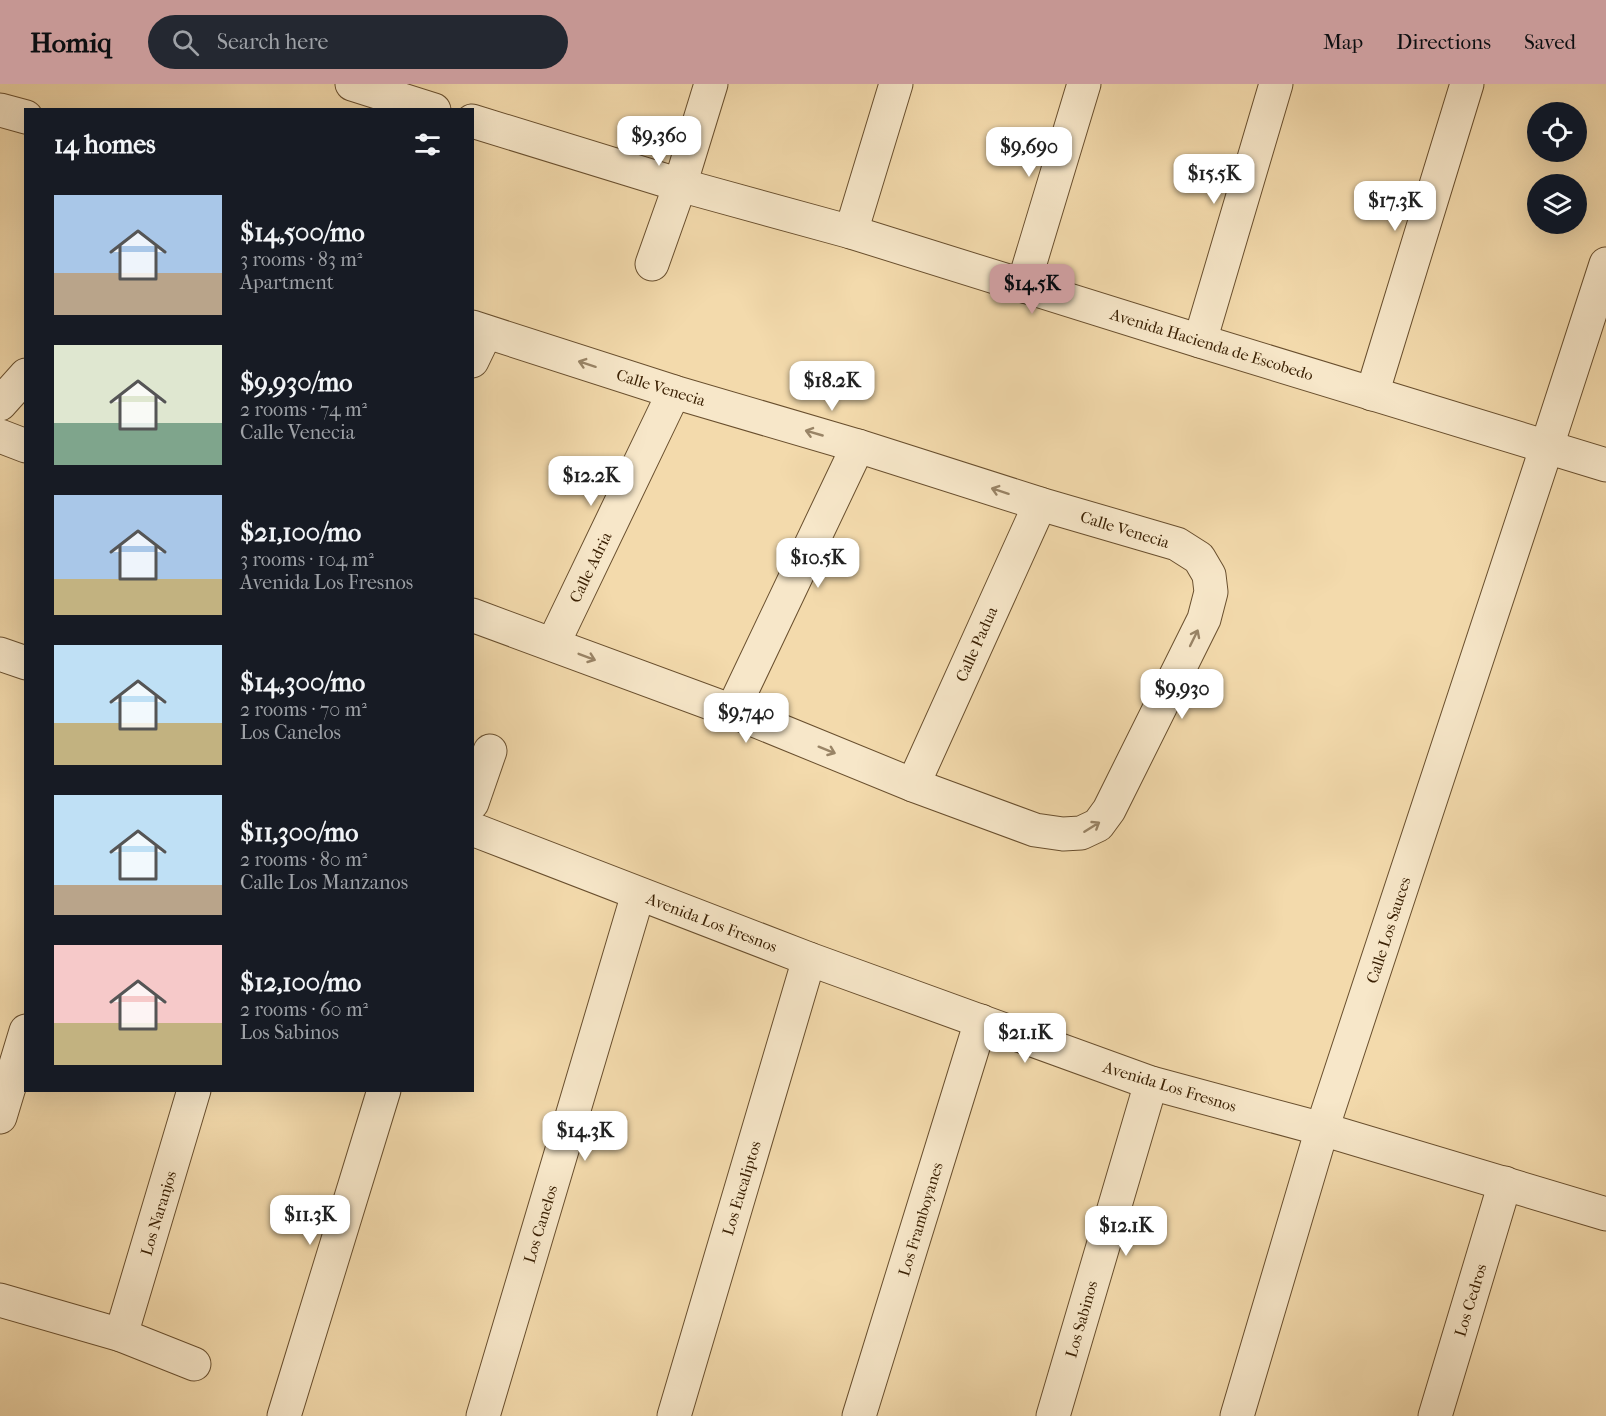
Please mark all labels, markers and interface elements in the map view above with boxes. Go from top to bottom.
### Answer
search box [148,15,568,69]
text: Homiq [30,26,112,59]
icon: search [169,26,202,59]
text: Search here [217,29,328,55]
text: Map [1323,30,1363,54]
text: Directions [1396,30,1491,54]
text: Saved [1524,30,1576,54]
map controls [1527,102,1587,234]
button: locate [1527,102,1587,162]
pin: $9,360 [610,116,708,167]
text: $9,360 [631,124,687,147]
pin: $9,690 [980,127,1078,178]
icon: filters [411,128,444,161]
text: 14 homes [54,129,156,160]
text: $9,690 [1000,135,1058,158]
pin: $15.5K [1165,154,1263,205]
text: $15.5K [1188,162,1240,185]
button: layers [1527,174,1587,234]
pin: $17.3K [1346,181,1444,232]
text: $17.3K [1368,189,1422,212]
text: $14,500/mo [240,217,365,248]
icon: home [102,219,174,291]
text: 3 rooms · 83 m² [240,248,363,271]
pin: $14.5K [983,264,1081,315]
text: Apartment [240,271,334,294]
text: $14.5K [1004,272,1060,295]
street label: Avenida Hacienda de Escobedo [1107,304,1316,384]
one-way arrow [578,358,597,369]
pin: $18.2K [783,361,881,412]
street label: Calle Venecia [614,365,708,410]
text: $9,930/mo [240,367,353,398]
icon: home [102,369,174,441]
text: $18.2K [804,369,860,392]
text: 2 rooms · 74 m² [240,398,367,421]
text: Calle Venecia [240,421,355,444]
one-way arrow [805,427,824,438]
pin: $12.2K [542,456,640,507]
text: $12.2K [562,464,620,487]
one-way arrow [991,485,1010,496]
street label: Calle Venecia [1078,507,1172,552]
text: $21,100/mo [240,517,361,548]
icon: home [102,519,174,591]
street label: Calle Adria [565,528,616,606]
pin: $10.5K [769,538,867,589]
text: $10.5K [790,546,846,569]
text: 3 rooms · 104 m² [240,548,374,571]
text: Avenida Los Fresnos [240,571,413,594]
street label: Calle Padua [951,603,1002,685]
one-way arrow [1189,630,1200,648]
one-way arrow [577,652,596,663]
text: $14,300/mo [240,667,365,698]
icon: home [102,669,174,741]
pin: $9,930 [1133,669,1231,720]
text: $9,930 [1155,677,1210,700]
pin: $9,740 [697,693,795,744]
text: 2 rooms · 70 m² [240,698,367,721]
text: $9,740 [718,701,774,724]
text: Los Canelos [240,721,341,744]
one-way arrow [817,745,836,756]
text: $11,300/mo [240,817,359,848]
icon: home [102,819,174,891]
one-way arrow [1083,820,1100,833]
text: 2 rooms · 80 m² [240,848,367,871]
text: Calle Los Manzanos [240,871,408,894]
street label: Calle Los Sauces [1362,874,1415,986]
street label: Avenida Los Fresnos [643,888,780,956]
text: $12,100/mo [240,967,361,998]
icon: home [102,969,174,1041]
text: 2 rooms · 60 m² [240,998,368,1021]
pin: $21.1K [976,1013,1074,1064]
text: Los Sabinos [240,1021,339,1044]
text: $21.1K [998,1021,1052,1044]
street label: Avenida Los Fresnos [1100,1057,1239,1116]
pin: $14.3K [536,1111,634,1162]
text: $14.3K [556,1119,614,1142]
street label: Los Eucaliptos [718,1138,765,1238]
street label: Los Framboyanes [894,1160,947,1278]
street label: Los Naranjos [137,1168,180,1258]
street label: Los Canelos [520,1183,561,1266]
pin: $11.3K [261,1195,359,1246]
text: $11.3K [284,1203,336,1226]
pin: $12.1K [1077,1206,1175,1257]
text: $12.1K [1099,1214,1153,1237]
street label: Los Cedros [1450,1261,1491,1339]
street label: Los Sabinos [1061,1278,1102,1360]

